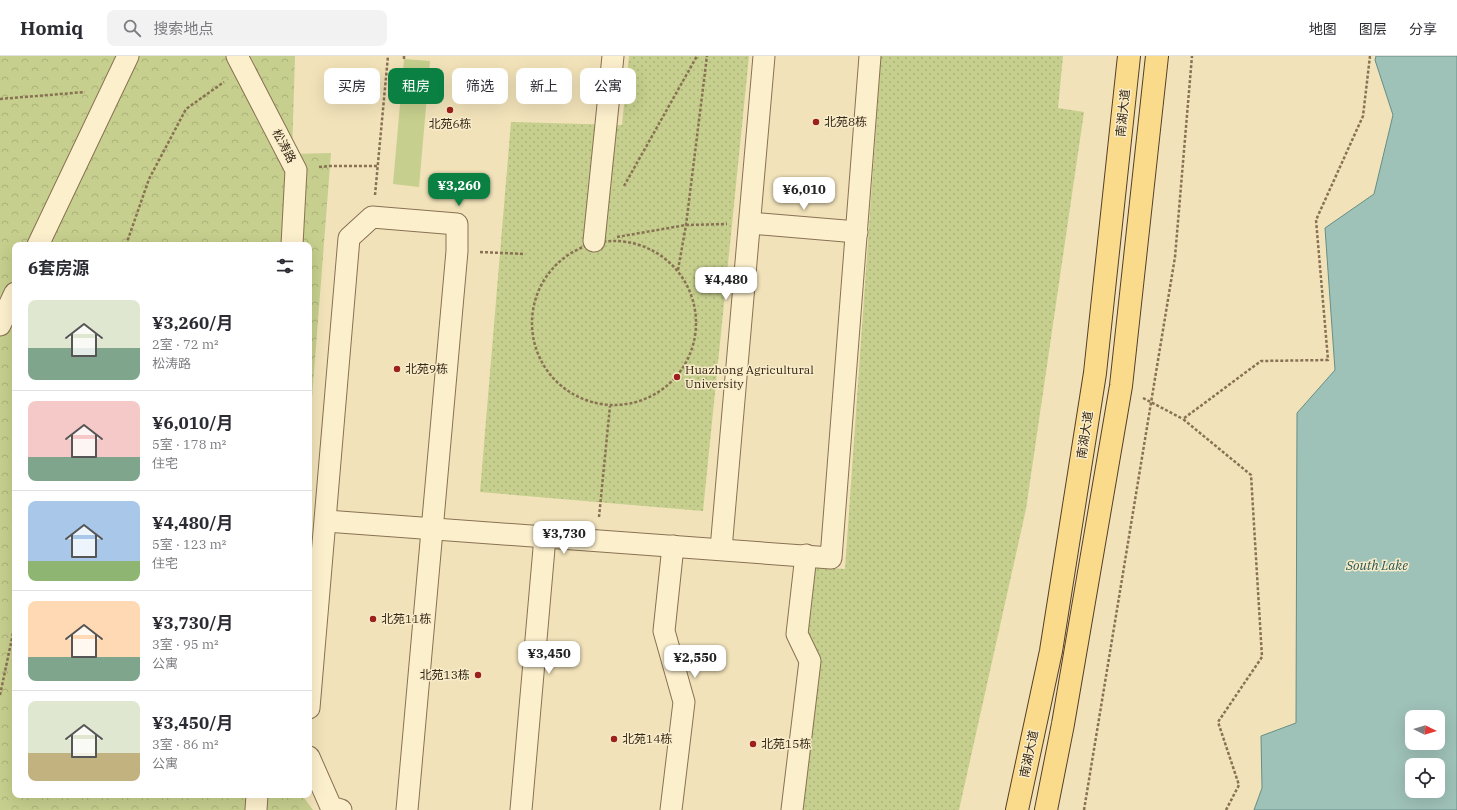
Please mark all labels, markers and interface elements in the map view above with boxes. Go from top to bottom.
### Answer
search box [107,10,387,46]
text: Homiq [20,16,83,40]
icon: search [121,17,143,39]
text: 搜索地点 [153,19,213,38]
text: 地图 [1309,20,1337,38]
text: 图层 [1359,20,1387,38]
text: 分享 [1409,20,1437,38]
chip: 买房 [324,68,380,104]
chip: 租房 [388,68,444,104]
chip: 筛选 [452,68,508,104]
chip: 新上 [516,68,572,104]
chip: 公寓 [580,68,636,104]
street label: 南湖大道 [1113,88,1132,138]
marker: 北苑6栋 [445,105,455,115]
place label: 北苑8栋 [824,114,867,129]
place label: 北苑6栋 [428,116,472,131]
marker: 北苑8栋 [811,117,821,127]
street label: 松涛路 [269,126,300,165]
pin: ¥3,260 [426,173,492,207]
text: ¥3,260 [437,177,481,194]
pin: ¥6,010 [771,177,837,211]
text: ¥6,010 [782,181,826,198]
icon: filters [274,255,296,277]
text: 6套房源 [28,257,89,279]
pin: ¥4,480 [693,267,759,301]
text: ¥4,480 [704,271,748,288]
text: ¥3,260/月 [152,312,233,334]
icon: home [60,316,108,364]
text: 2室 · 72 m² [152,336,219,353]
text: 松涛路 [152,355,191,372]
place label: 北苑9栋 [405,361,448,376]
place label: Huazhong Agricultural University [685,362,814,391]
marker: 北苑9栋 [392,364,402,374]
marker: Huazhong Agricultural University [672,372,682,382]
street label: 南湖大道 [1073,410,1096,460]
text: ¥6,010/月 [152,412,233,434]
icon: home [60,417,108,465]
text: 5室 · 178 m² [152,436,226,453]
text: 住宅 [152,455,178,472]
text: ¥4,480/月 [152,512,233,534]
icon: home [60,517,108,565]
pin: ¥3,730 [531,521,597,555]
text: ¥3,730 [542,525,586,542]
text: 5室 · 123 m² [152,536,226,553]
text: 住宅 [152,555,178,572]
water label: South Lake [1345,557,1408,574]
place label: 北苑11栋 [381,611,431,626]
text: ¥3,730/月 [152,612,233,634]
marker: 北苑11栋 [368,614,378,624]
icon: home [60,617,108,665]
text: 3室 · 95 m² [152,636,219,653]
pin: ¥3,450 [516,641,582,675]
text: ¥3,450 [527,645,571,662]
pin: ¥2,550 [662,645,728,679]
text: ¥2,550 [673,649,717,666]
text: 公寓 [152,655,178,672]
place label: 北苑13栋 [420,667,470,682]
marker: 北苑13栋 [473,670,483,680]
north arrow [1405,710,1445,750]
map controls [1405,710,1445,798]
text: ¥3,450/月 [152,712,233,734]
icon: home [60,717,108,765]
street label: 南湖大道 [1016,729,1041,779]
place label: 北苑14栋 [622,731,672,746]
marker: 北苑14栋 [609,734,619,744]
text: 3室 · 86 m² [152,736,219,753]
place label: 北苑15栋 [761,736,811,751]
marker: 北苑15栋 [748,739,758,749]
text: 公寓 [152,755,178,772]
button: locate [1405,758,1445,798]

